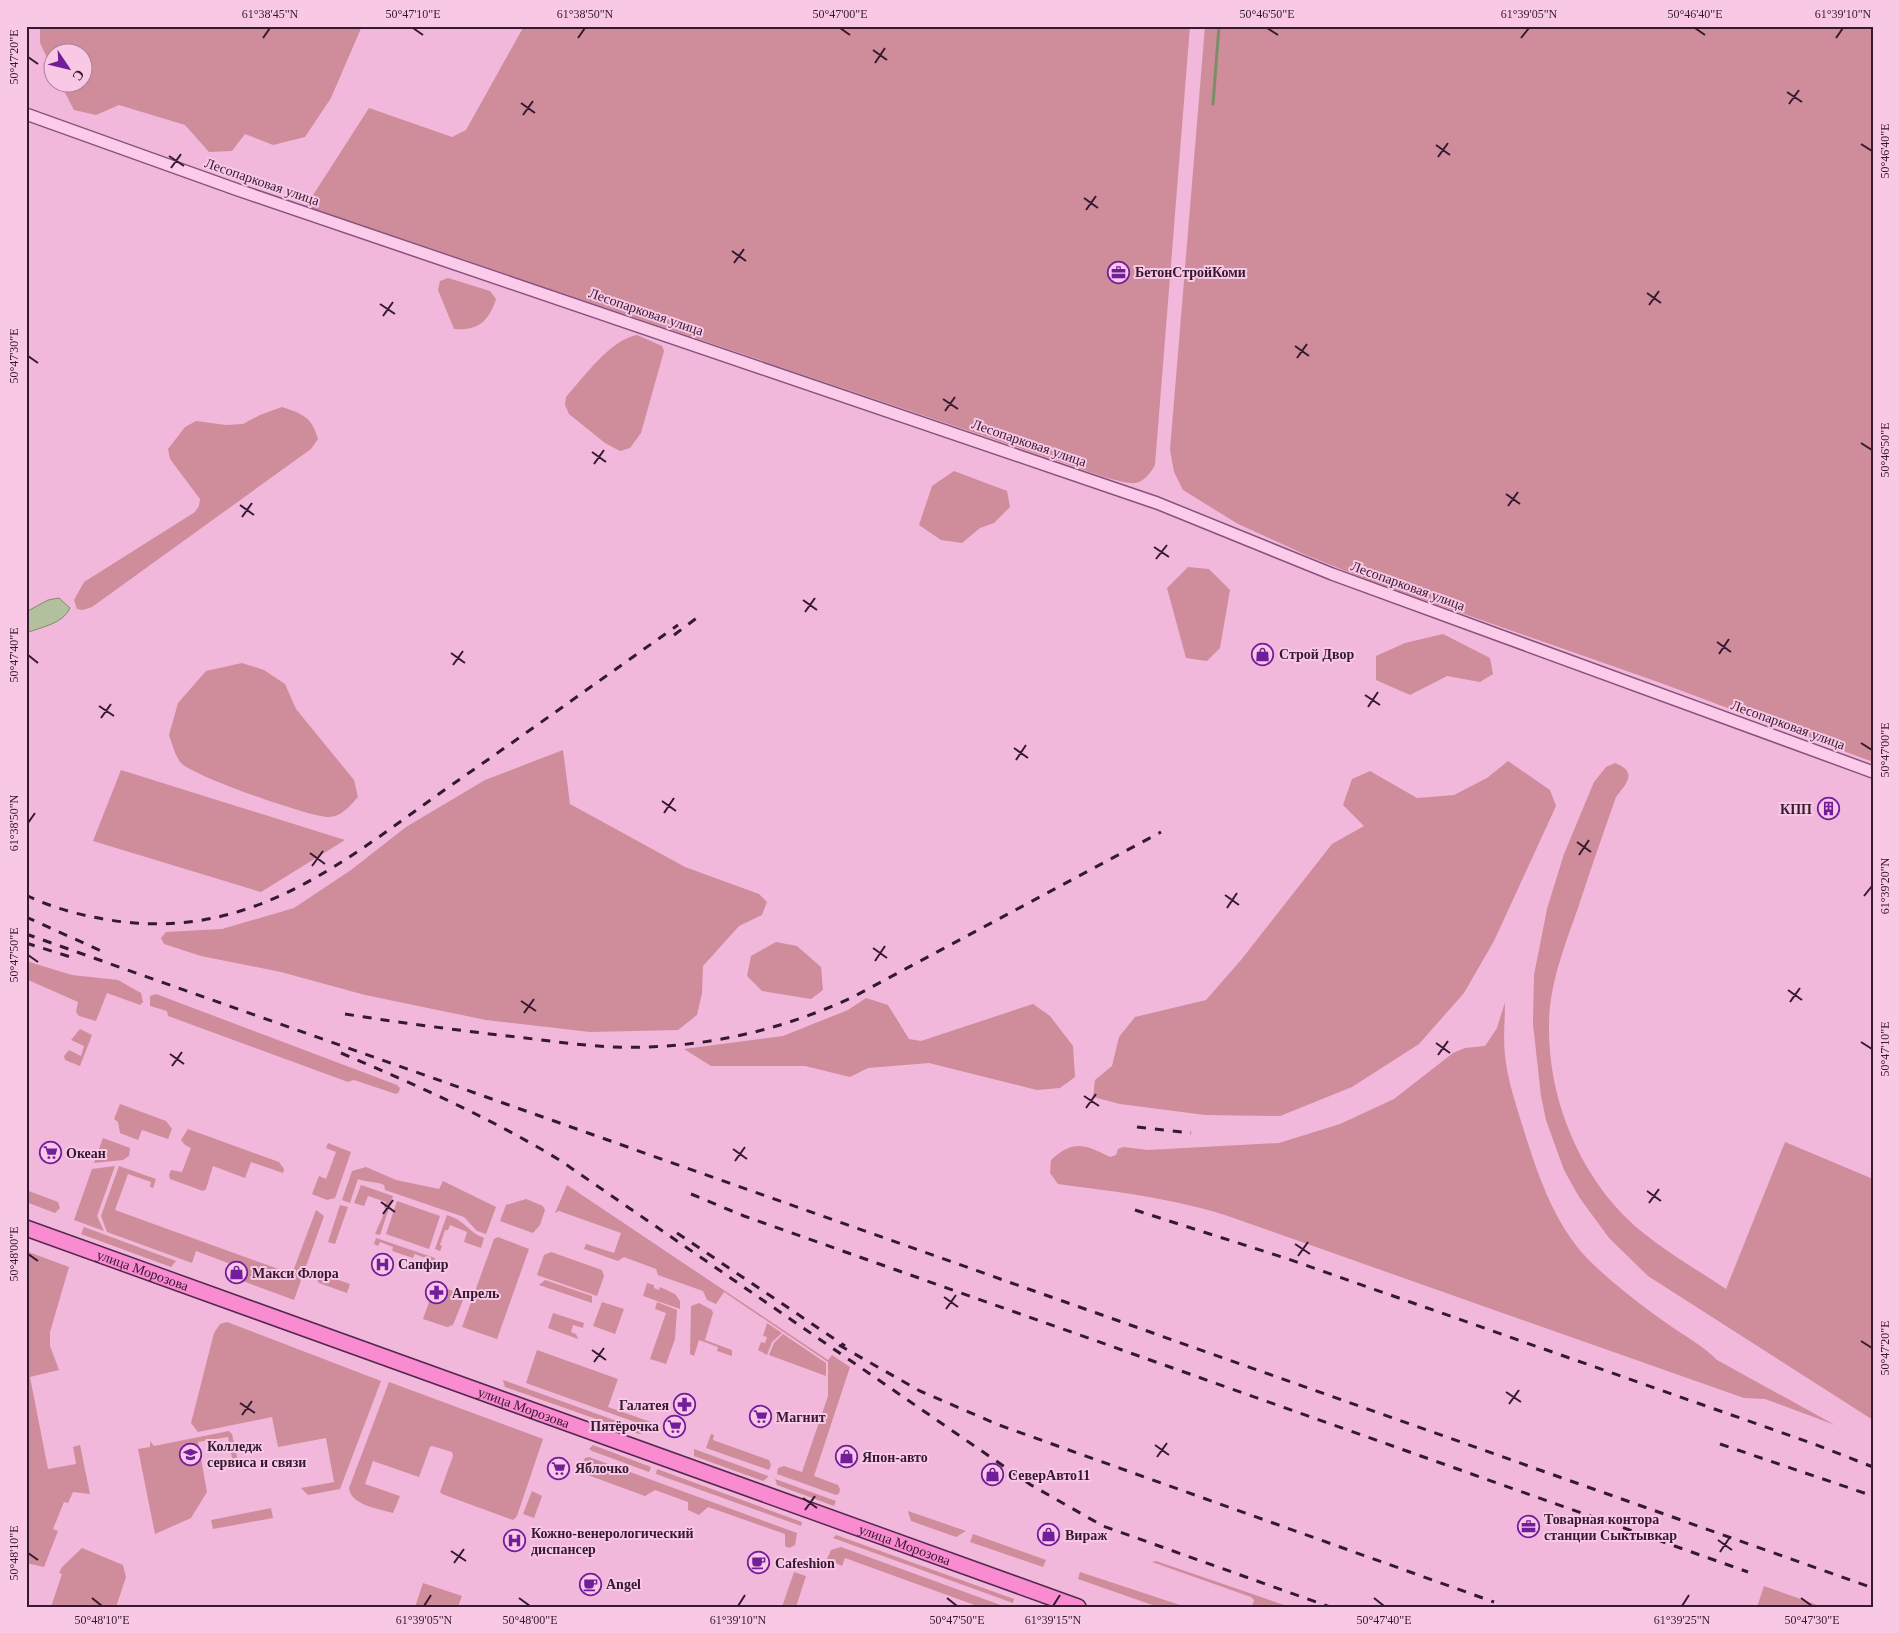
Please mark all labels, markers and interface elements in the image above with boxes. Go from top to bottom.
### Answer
text: 61°38'45"N [242,7,299,21]
text: 50°47'10"E [385,7,441,21]
text: 61°38'50"N [557,7,614,21]
text: 50°47'00"E [812,7,868,21]
text: 50°46'50"E [1239,7,1295,21]
text: 61°39'05"N [1501,7,1558,21]
text: 50°46'40"E [1667,7,1723,21]
text: 61°39'10"N [1815,7,1872,21]
text: 50°47'20"E [7,29,21,85]
north arrow [42,42,92,92]
text: С [69,67,87,84]
text: 50°46'40"E [1878,123,1892,179]
street label: Лесопарковая улица [203,155,322,209]
office icon: БетонСтройКоми [1107,260,1131,284]
place label: БетонСтройКоми [1135,265,1246,280]
street label: Лесопарковая улица [587,285,706,339]
text: 50°47'30"E [7,328,21,384]
street label: Лесопарковая улица [970,416,1089,470]
text: 50°46'50"E [1878,422,1892,478]
street label: Лесопарковая улица [1349,558,1468,614]
text: 50°47'40"E [7,627,21,683]
shop icon: Строй Двор [1251,642,1275,666]
place label: Строй Двор [1279,647,1354,662]
street label: Лесопарковая улица [1729,697,1848,753]
text: 50°47'00"E [1878,722,1892,778]
text: 61°38'50"N [7,794,21,851]
building icon: КПП [1816,797,1840,821]
place label: КПП [1780,802,1812,817]
text: 61°39'20"N [1878,857,1892,914]
text: 50°47'50"E [7,927,21,983]
text: 50°47'10"E [1878,1021,1892,1077]
supermarket icon: Океан [38,1141,62,1165]
place label: Океан [66,1146,106,1161]
text: 50°48'00"E [7,1226,21,1282]
street label: улица Морозова [95,1247,191,1294]
hospital icon: Сапфир [370,1252,394,1276]
place label: Сапфир [398,1257,449,1272]
shop icon: Макси Флора [224,1261,248,1285]
place label: Макси Флора [252,1266,339,1281]
pharmacy icon: Апрель [424,1281,448,1305]
place label: Апрель [452,1286,500,1301]
text: 50°47'20"E [1878,1320,1892,1376]
street label: улица Морозова [476,1384,572,1431]
pharmacy icon: Галатея [673,1393,697,1417]
place label: Галатея [619,1398,669,1413]
supermarket icon: Магнит [748,1405,772,1429]
place label: Магнит [776,1410,826,1425]
supermarket icon: Пятёрочка [663,1414,687,1438]
place label: Пятёрочка [590,1419,659,1434]
place label: Колледж сервиса и связи [207,1439,306,1470]
school or university icon: Колледж сервиса и связи [179,1442,203,1466]
shop icon: Япон-авто [834,1445,858,1469]
place label: Япон-авто [862,1450,928,1465]
supermarket icon: Яблочко [547,1456,571,1480]
place label: Яблочко [575,1461,629,1476]
shop icon: СеверАвто11 [980,1463,1004,1487]
place label: СеверАвто11 [1008,1468,1090,1483]
place label: Товарная контора станции Сыктывкар [1544,1512,1677,1543]
office icon: Товарная контора станции Сыктывкар [1516,1515,1540,1539]
street label: улица Морозова [857,1521,953,1568]
shop icon: Вираж [1037,1523,1061,1547]
text: 50°48'10"E [7,1525,21,1581]
place label: Кожно-венерологический диспансер [531,1526,694,1557]
place label: Вираж [1065,1528,1108,1543]
hospital icon: Кожно-венерологический диспансер [503,1529,527,1553]
cafe icon: Cafeshion [747,1551,771,1575]
place label: Cafeshion [775,1556,835,1571]
cafe icon: Angel [578,1572,602,1596]
place label: Angel [606,1577,641,1592]
text: 50°48'10"E [74,1613,130,1627]
text: 61°39'05"N [396,1613,453,1627]
text: 50°48'00"E [502,1613,558,1627]
text: 61°39'10"N [710,1613,767,1627]
text: 50°47'50"E [929,1613,985,1627]
text: 61°39'15"N [1025,1613,1082,1627]
text: 50°47'40"E [1356,1613,1412,1627]
text: 61°39'25"N [1654,1613,1711,1627]
text: 50°47'30"E [1784,1613,1840,1627]

